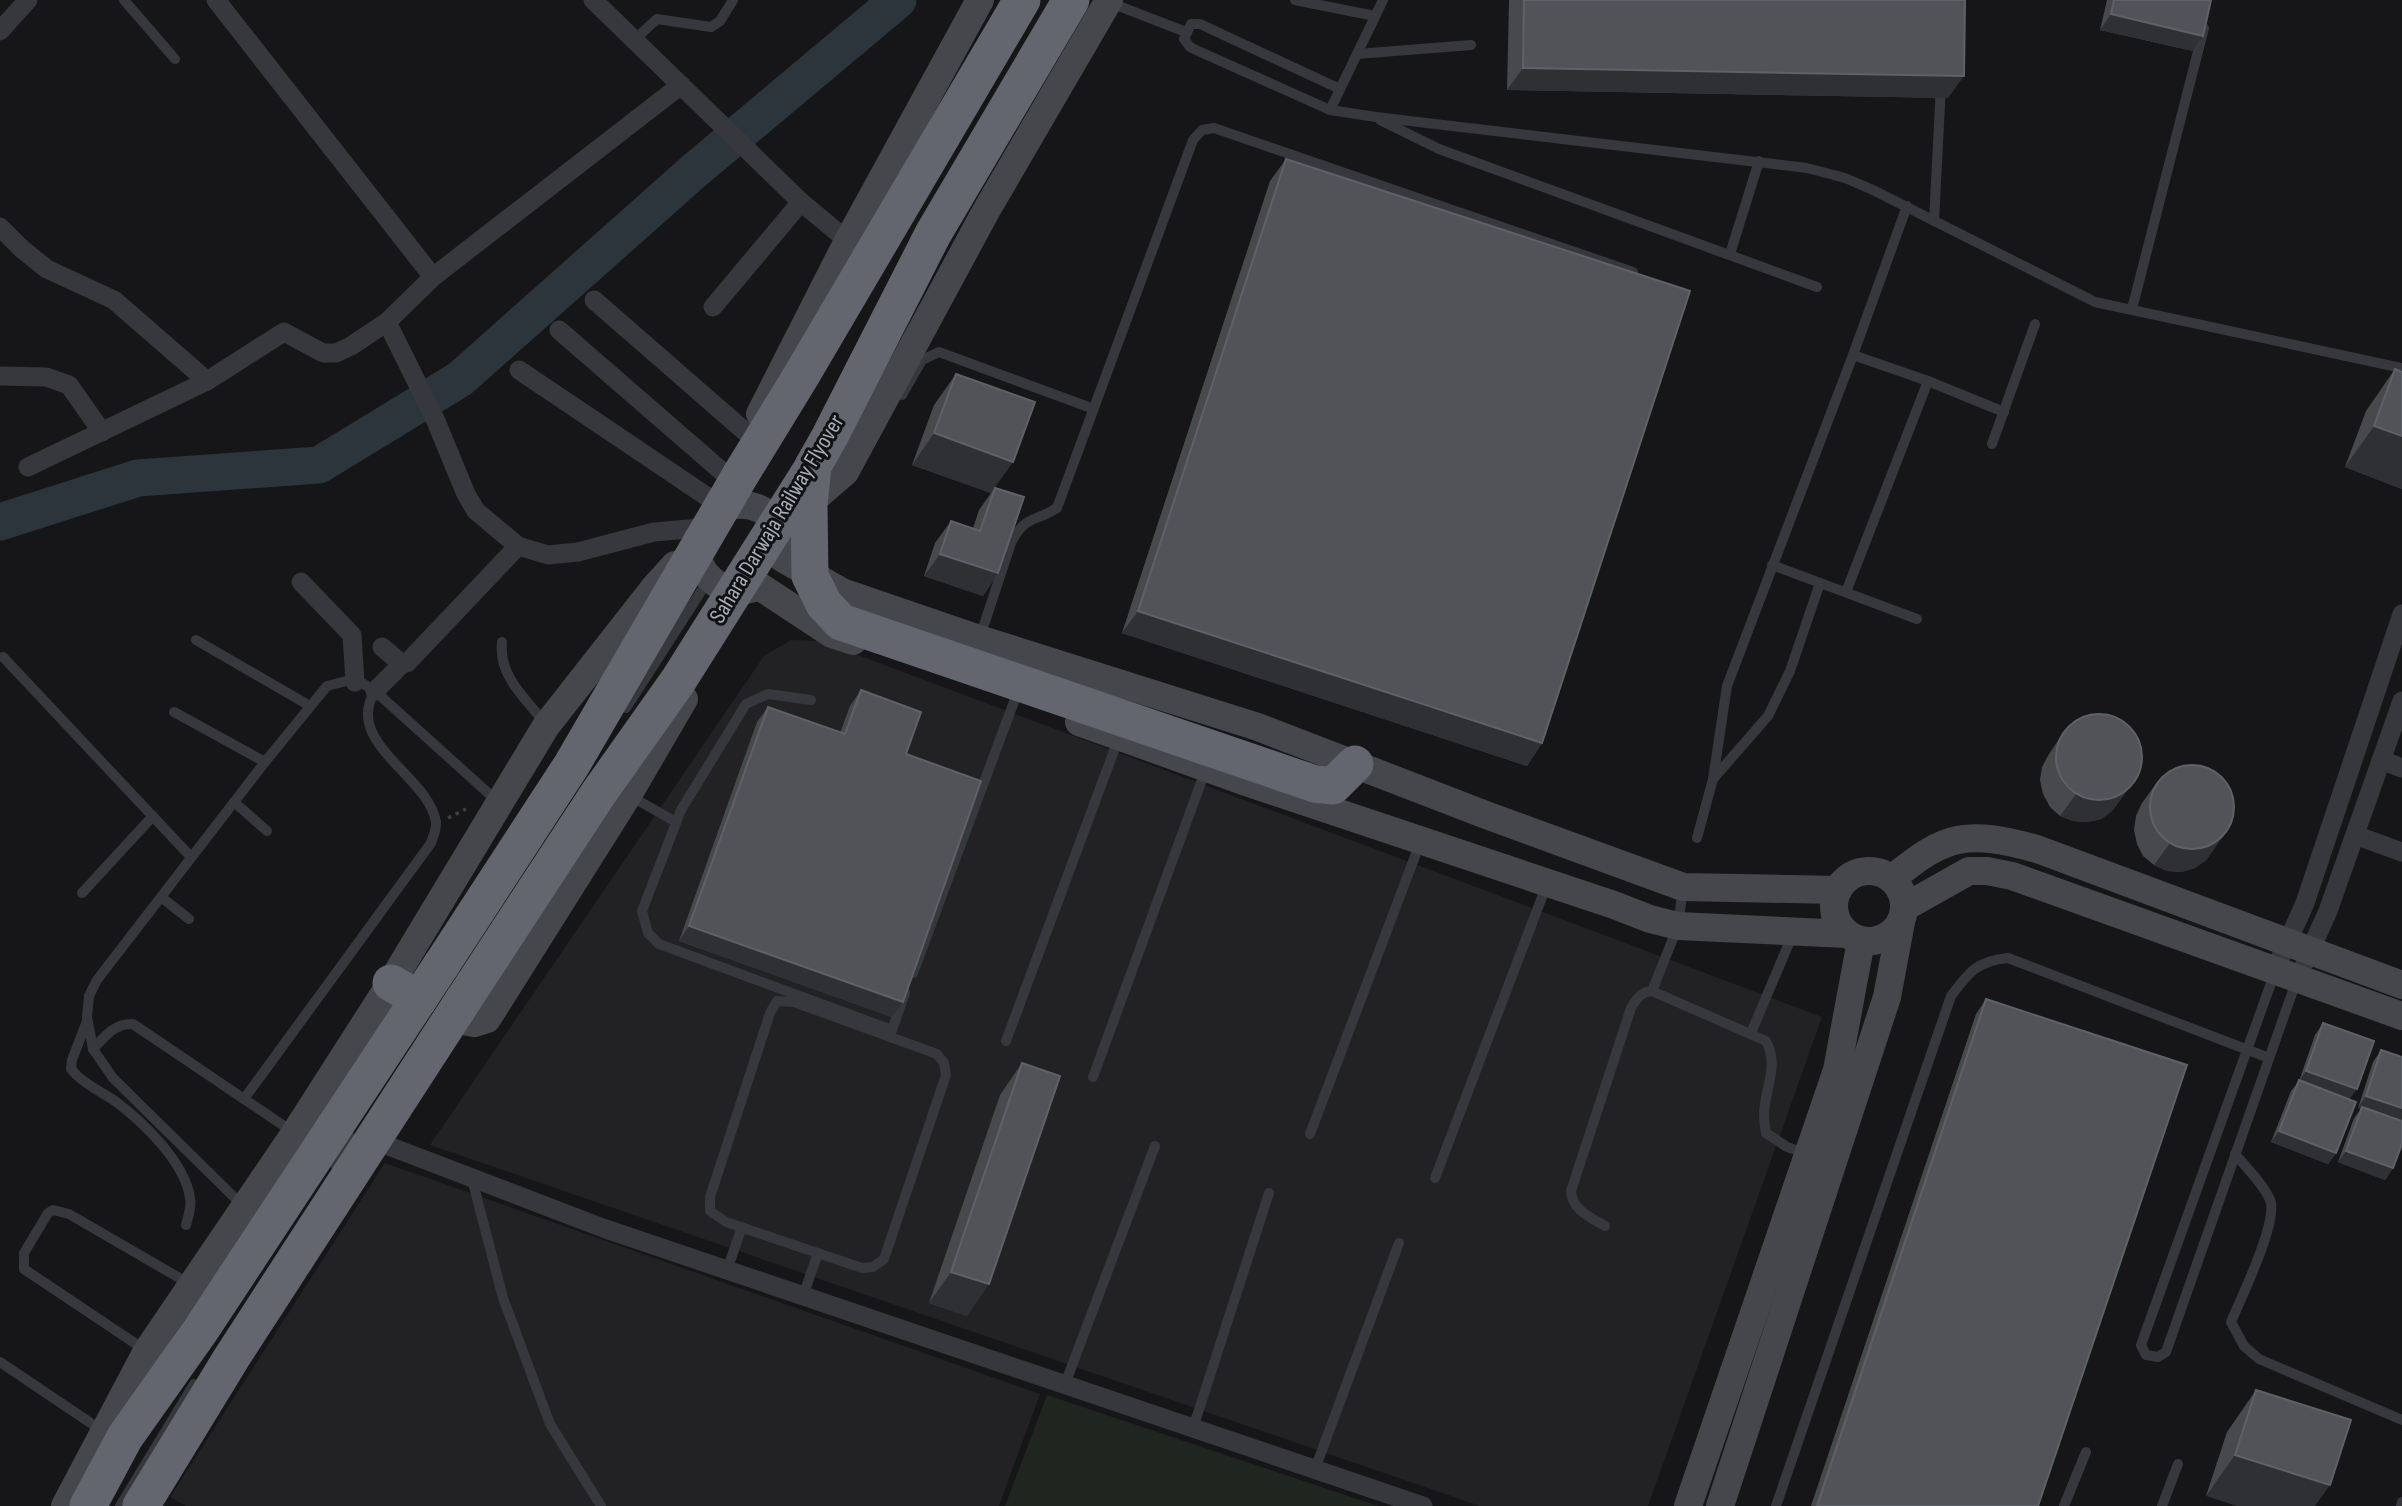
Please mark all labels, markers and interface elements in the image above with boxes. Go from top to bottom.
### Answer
street label: Sahara Darwaja Railway Flyover [704,409,851,628]

